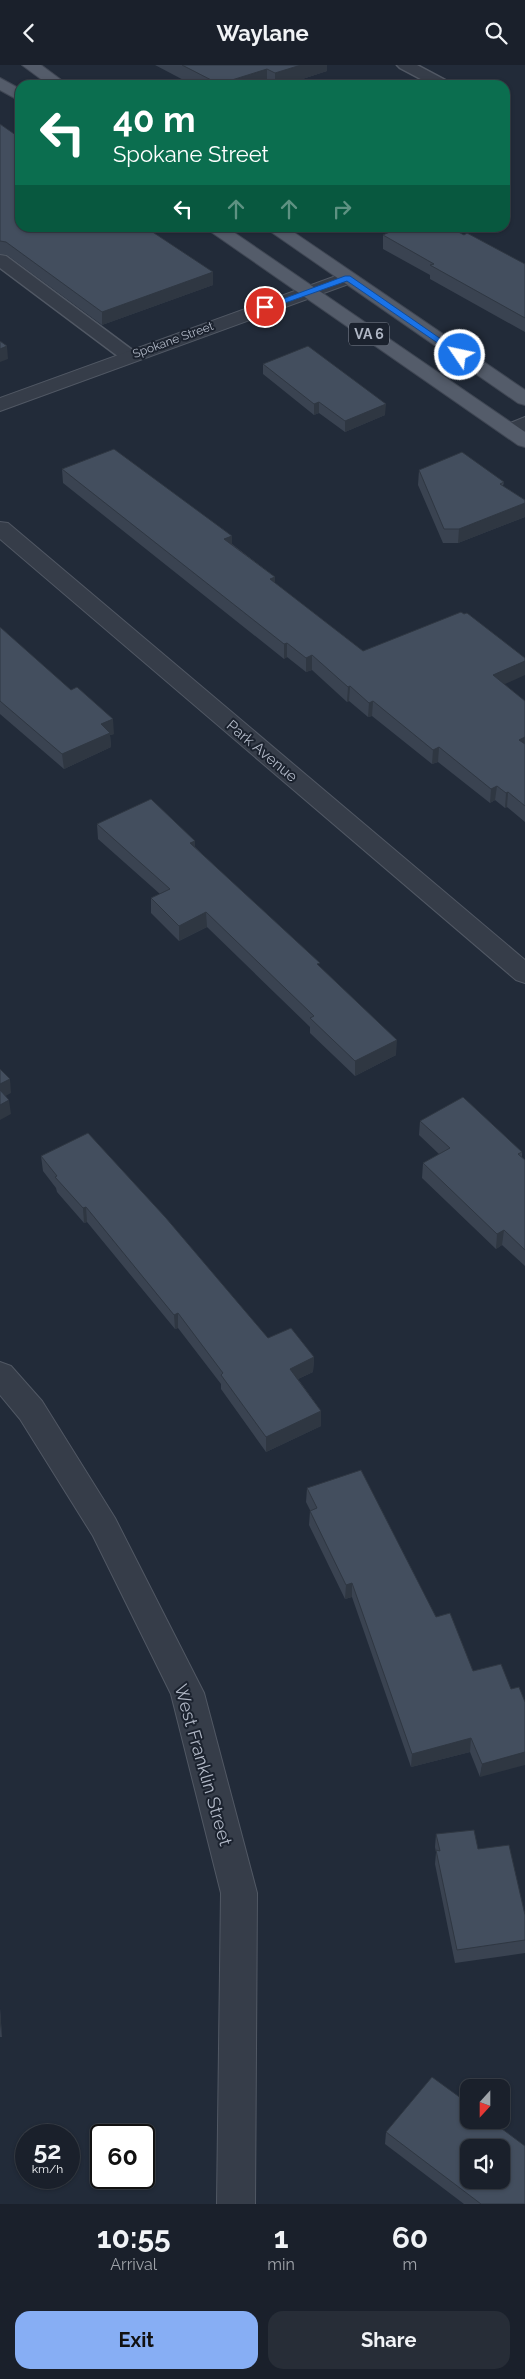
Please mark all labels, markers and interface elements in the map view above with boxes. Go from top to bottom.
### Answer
icon: back [15,19,43,47]
icon: search [482,19,510,47]
text: Waylane [216,20,309,46]
text: 40 m [113,99,195,140]
icon: left [30,100,95,165]
text: Spokane Street [113,141,269,167]
icon: left [169,195,197,223]
icon: ahead [222,195,250,223]
icon: ahead [275,195,303,223]
icon: right [328,195,356,223]
pin [244,286,286,328]
icon: arrive [251,293,279,321]
street label: Spokane Street [131,319,215,361]
road number: VA 6 [349,323,389,345]
position arrow [433,328,485,380]
street label: Park Avenue [223,716,301,786]
street label: West Franklin Street [170,1682,237,1848]
north arrow [460,2079,510,2129]
map controls [460,2079,510,2189]
speed limit sign: 60 [90,2124,155,2189]
text: 52 [34,2135,61,2165]
button: sound [460,2139,510,2189]
text: km/h [32,2162,63,2176]
text: 10:55 [97,2220,171,2255]
text: 1 [274,2220,289,2255]
text: 60 [392,2220,428,2255]
text: Arrival [110,2255,157,2274]
text: min [267,2255,295,2274]
text: m [403,2255,417,2274]
button: Exit [15,2311,258,2369]
button: Share [268,2311,510,2369]

